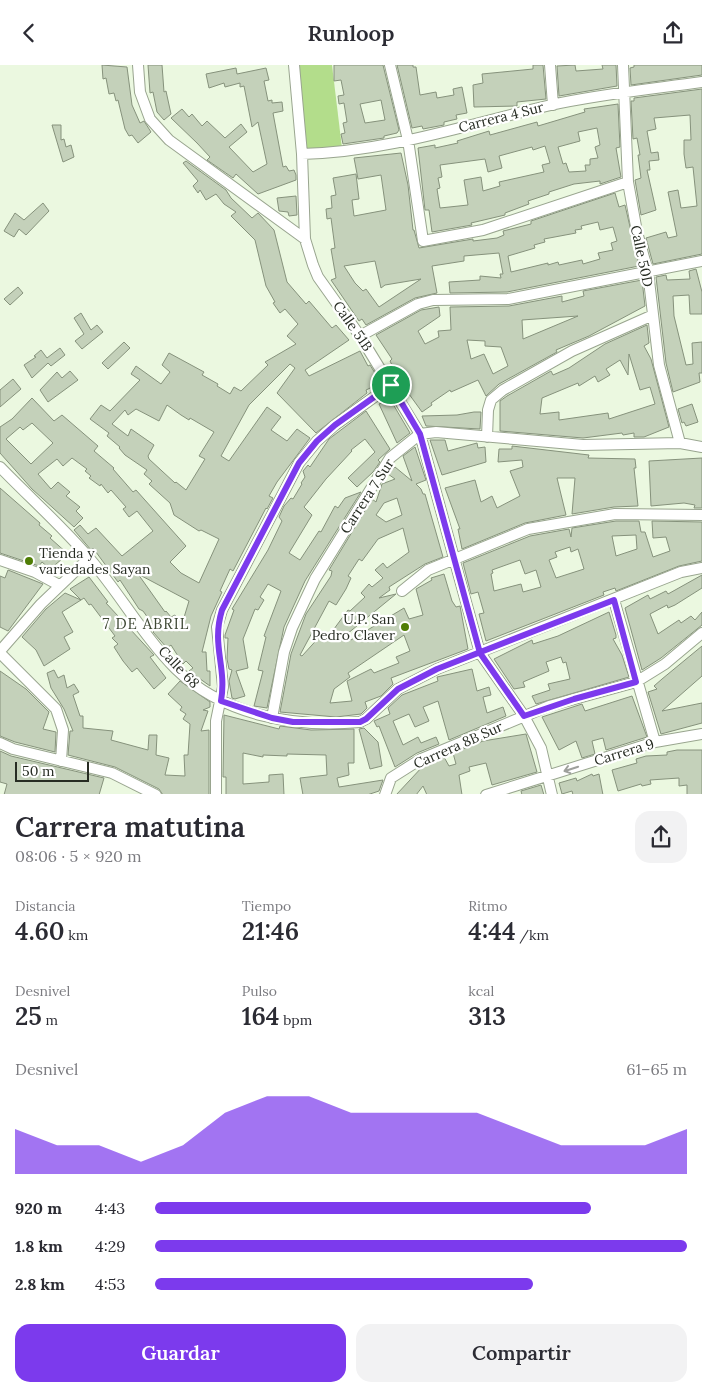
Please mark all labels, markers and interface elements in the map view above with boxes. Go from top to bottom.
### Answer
icon: back [15,19,43,47]
text: Runloop [308,19,394,47]
icon: share [659,19,687,47]
street label: Carrera 4 Sur [457,98,545,136]
street label: Calle 50D [627,223,657,289]
street label: Calle 51B [329,297,377,355]
pin [370,364,412,406]
icon: arrive [377,371,405,399]
street label: Carrera 7 Sur [336,455,398,537]
place label: Tienda y variedades Sayan [39,544,151,578]
marker: Tienda y variedades Sayan [23,555,35,567]
place label: U.P. San Pedro Claver [312,610,395,644]
district label: 7 DE ABRIL [103,614,189,633]
marker: U.P. San Pedro Claver [399,621,411,633]
street label: Calle 68 [155,642,204,692]
street label: Carrera 8B Sur [410,717,506,773]
street label: Carrera 9 [592,734,656,770]
scale bar [15,759,89,783]
text: 50 m [22,762,55,780]
one-way arrow [563,765,579,774]
text: Carrera matutina [15,809,245,845]
button: share [635,811,687,863]
text: 08:06 · 5 × 920 m [15,846,141,866]
text: Distancia [15,897,76,915]
text: Tiempo [242,897,291,915]
text: Ritmo [468,897,507,915]
text: 4.60 [15,915,65,947]
text: 21:46 [242,915,299,947]
text: 4:44 [468,915,516,947]
text: km [65,926,88,944]
text: /km [516,926,549,944]
text: Desnivel [15,982,70,1000]
text: Pulso [242,982,277,1000]
text: kcal [468,982,494,1000]
text: 25 [15,1000,42,1032]
text: 164 [242,1000,279,1032]
text: 313 [468,1000,506,1032]
text: m [42,1011,58,1029]
text: bpm [279,1011,312,1029]
text: Desnivel [15,1059,78,1079]
text: 61–65 m [626,1059,687,1079]
text: 920 m [15,1198,62,1218]
text: 4:43 [95,1198,125,1218]
text: 1.8 km [15,1236,63,1256]
text: 4:29 [95,1236,126,1256]
text: 2.8 km [15,1274,65,1294]
text: 4:53 [95,1274,125,1294]
button: Guardar [15,1324,346,1382]
button: Compartir [356,1324,687,1382]

